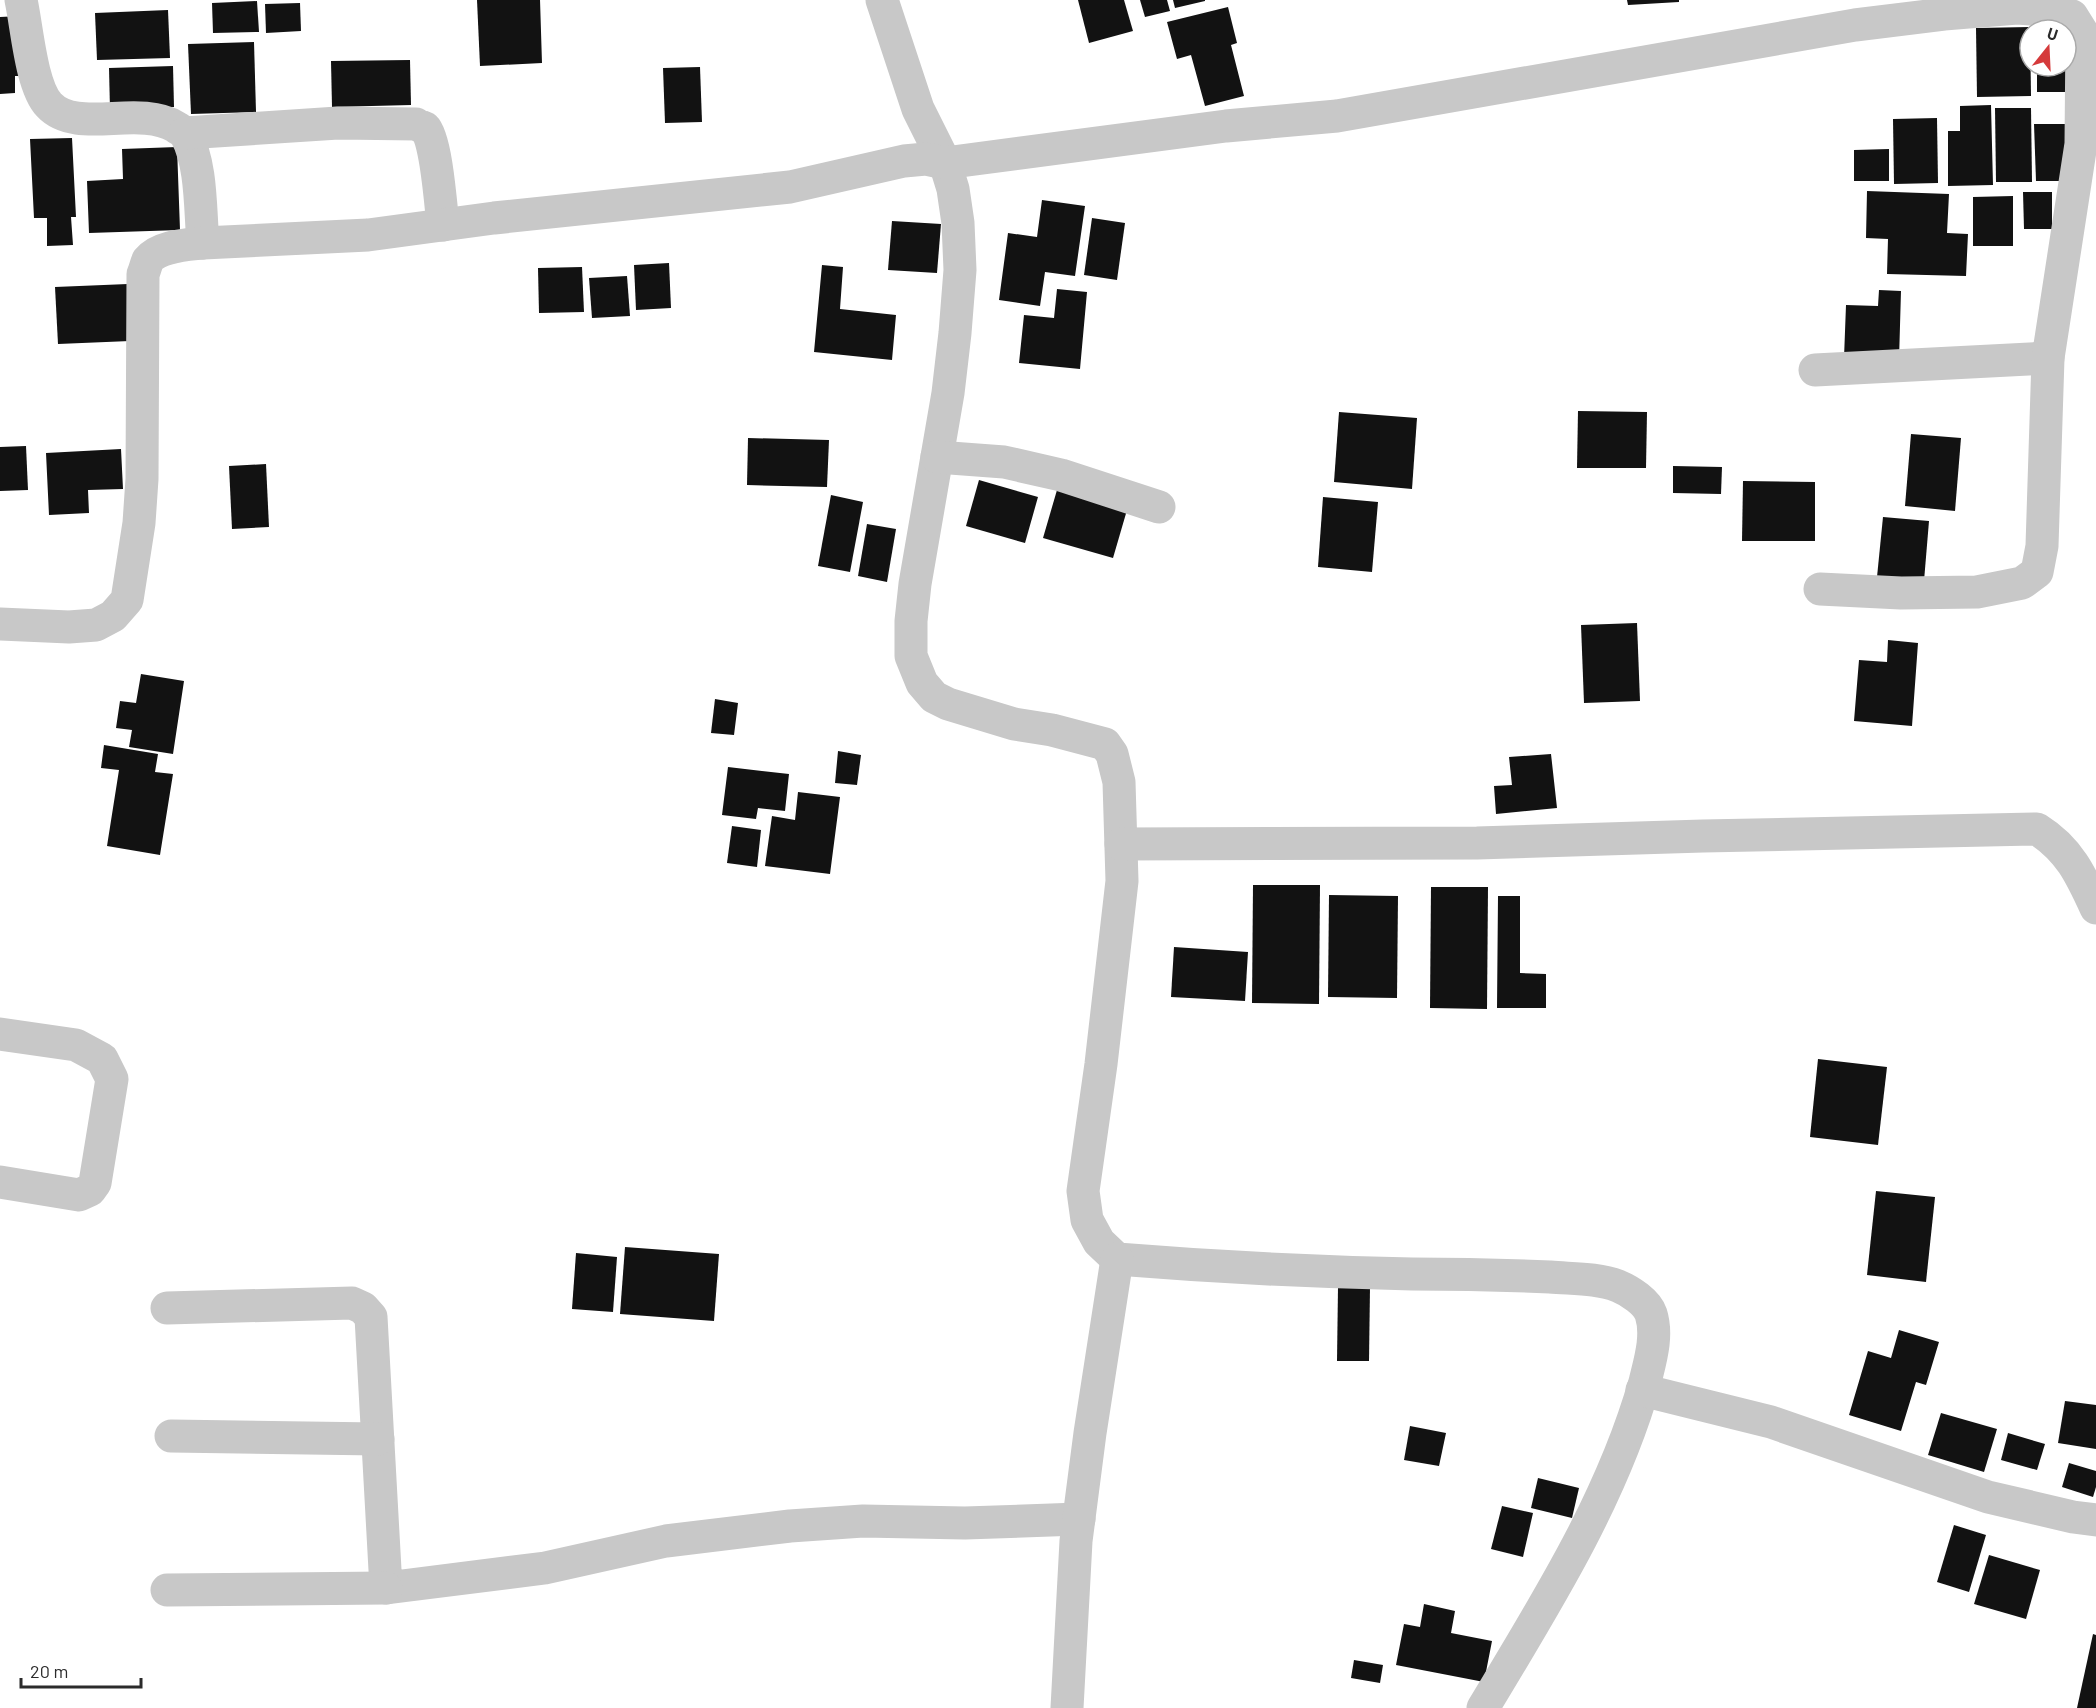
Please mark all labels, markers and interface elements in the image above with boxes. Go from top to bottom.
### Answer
north arrow [2018,18,2078,78]
text: U [2045,23,2061,44]
scale bar [21,1651,141,1689]
text: 20 m [30,1660,68,1682]

